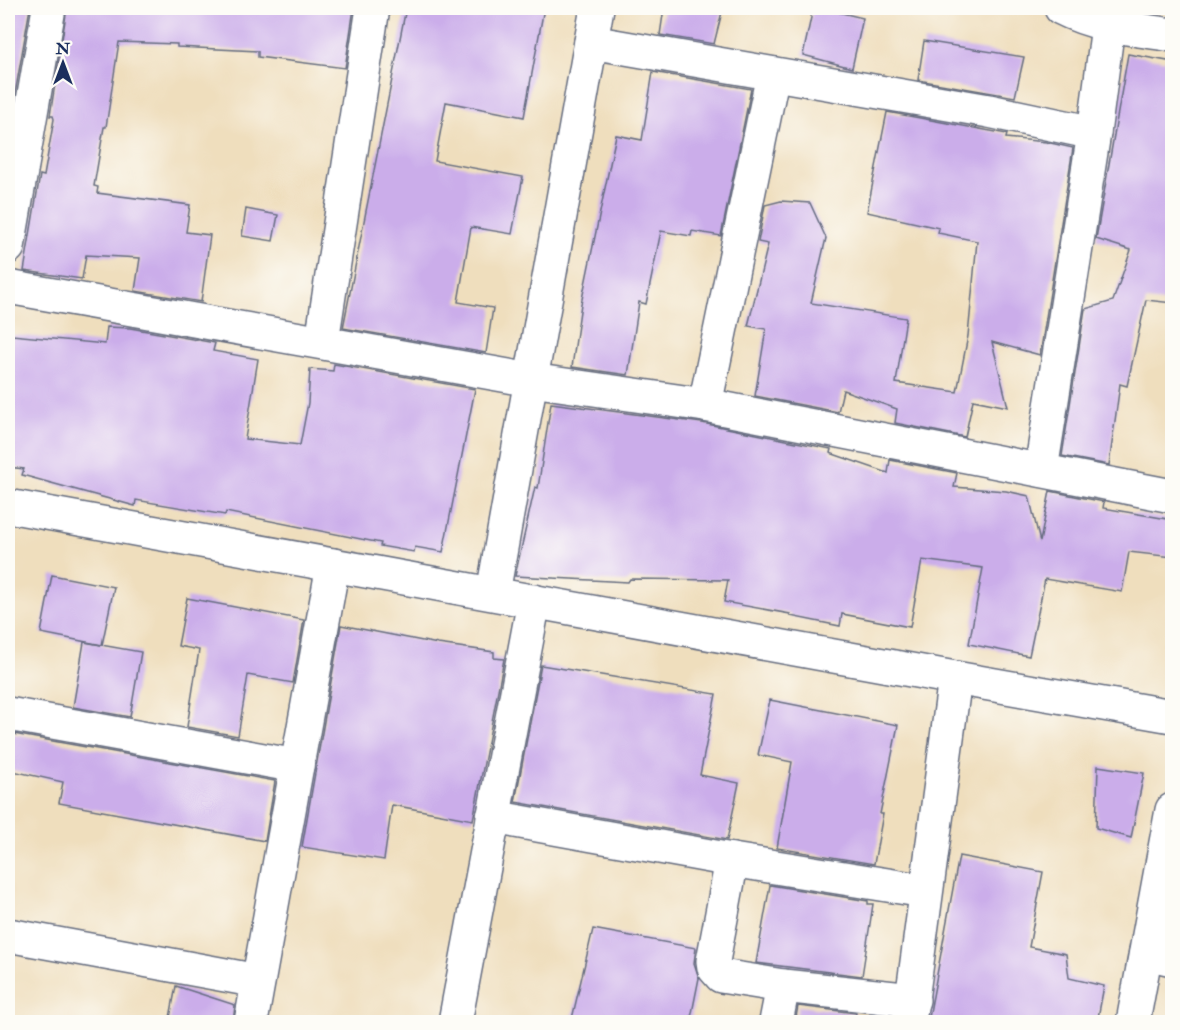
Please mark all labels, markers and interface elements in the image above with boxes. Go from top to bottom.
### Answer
north arrow [33,33,93,93]
text: N [55,39,71,59]

